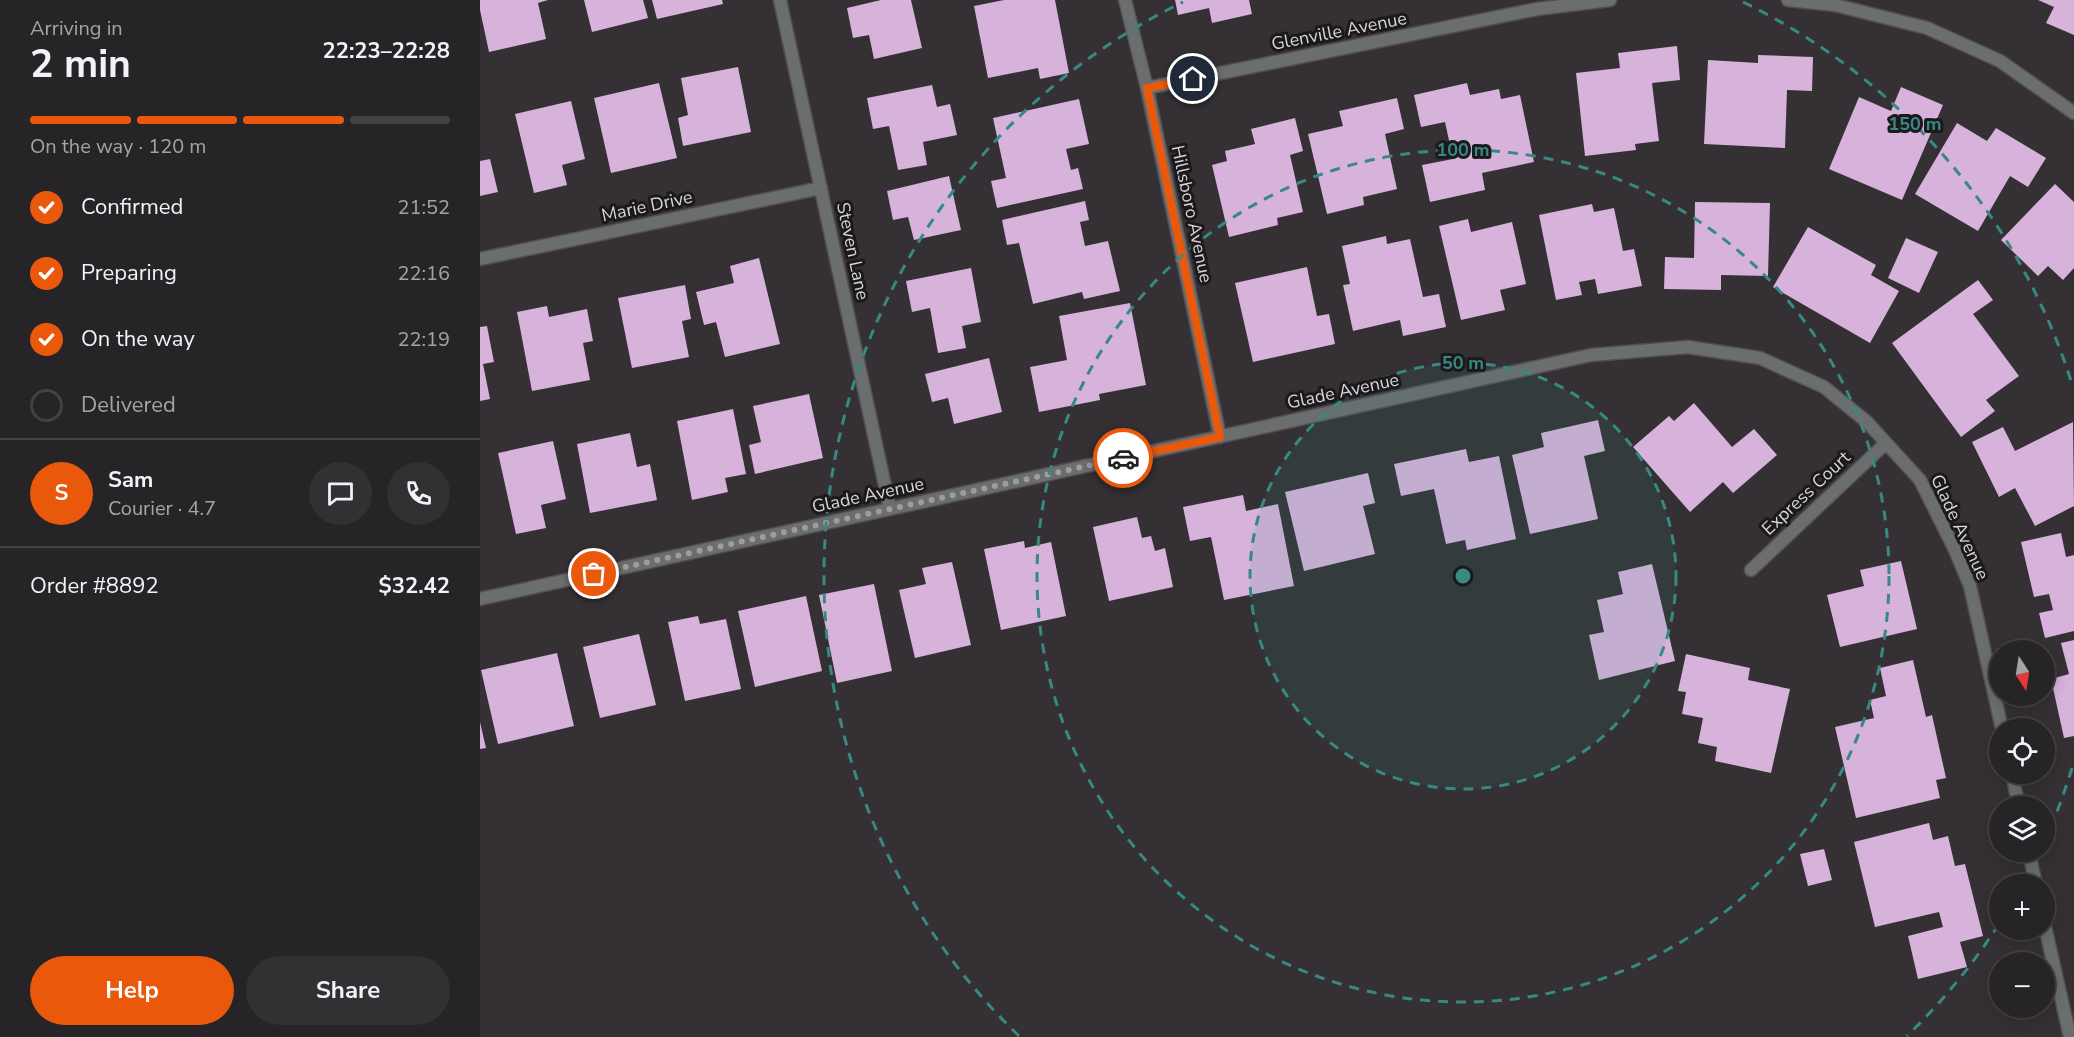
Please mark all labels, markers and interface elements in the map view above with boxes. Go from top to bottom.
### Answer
street label: Glenville Avenue [1269,6,1409,56]
text: Arriving in [30,15,123,42]
text: 22:23–22:28 [322,36,450,66]
text: 2 min [30,38,131,91]
pin [1167,53,1218,104]
icon: home [1176,62,1209,95]
text: 150 m [1888,112,1942,136]
text: On the way · 120 m [30,133,206,160]
text: 100 m [1436,138,1490,162]
street label: Hillsboro Avenue [1166,143,1218,285]
street label: Marie Drive [599,185,695,227]
icon: check [30,191,63,224]
text: Confirmed [81,192,183,222]
text: 21:52 [397,194,450,221]
street label: Steven Lane [831,200,875,302]
icon: check [30,257,63,290]
text: Preparing [81,258,177,288]
text: 22:16 [397,260,450,287]
icon: check [30,323,63,356]
text: On the way [81,324,195,354]
text: 22:19 [397,326,450,353]
text: 50 m [1442,351,1484,375]
street label: Glade Avenue [1285,367,1401,415]
text: Delivered [81,390,176,420]
courier [1093,428,1153,488]
icon: car [1107,442,1140,475]
street label: Express Court [1756,445,1856,540]
button: chat [309,462,372,525]
button: phone [387,462,450,525]
text: Sam [108,465,153,495]
street label: Glade Avenue [1925,470,1995,584]
street label: Glade Avenue [810,471,926,519]
text: S [55,478,68,508]
text: Courier · 4.7 [108,495,216,522]
pin [568,548,619,599]
icon: bag [577,557,610,590]
centre of rings [1453,566,1473,586]
text: Order #8892 [30,571,159,601]
text: $32.42 [379,571,450,601]
north arrow [1989,640,2055,706]
map controls [1989,640,2055,1018]
button: locate [1989,718,2055,784]
button: layers [1989,796,2055,862]
button: + [1989,874,2055,940]
button: − [1989,952,2055,1018]
button: Help [30,956,234,1025]
button: Share [246,956,450,1025]

